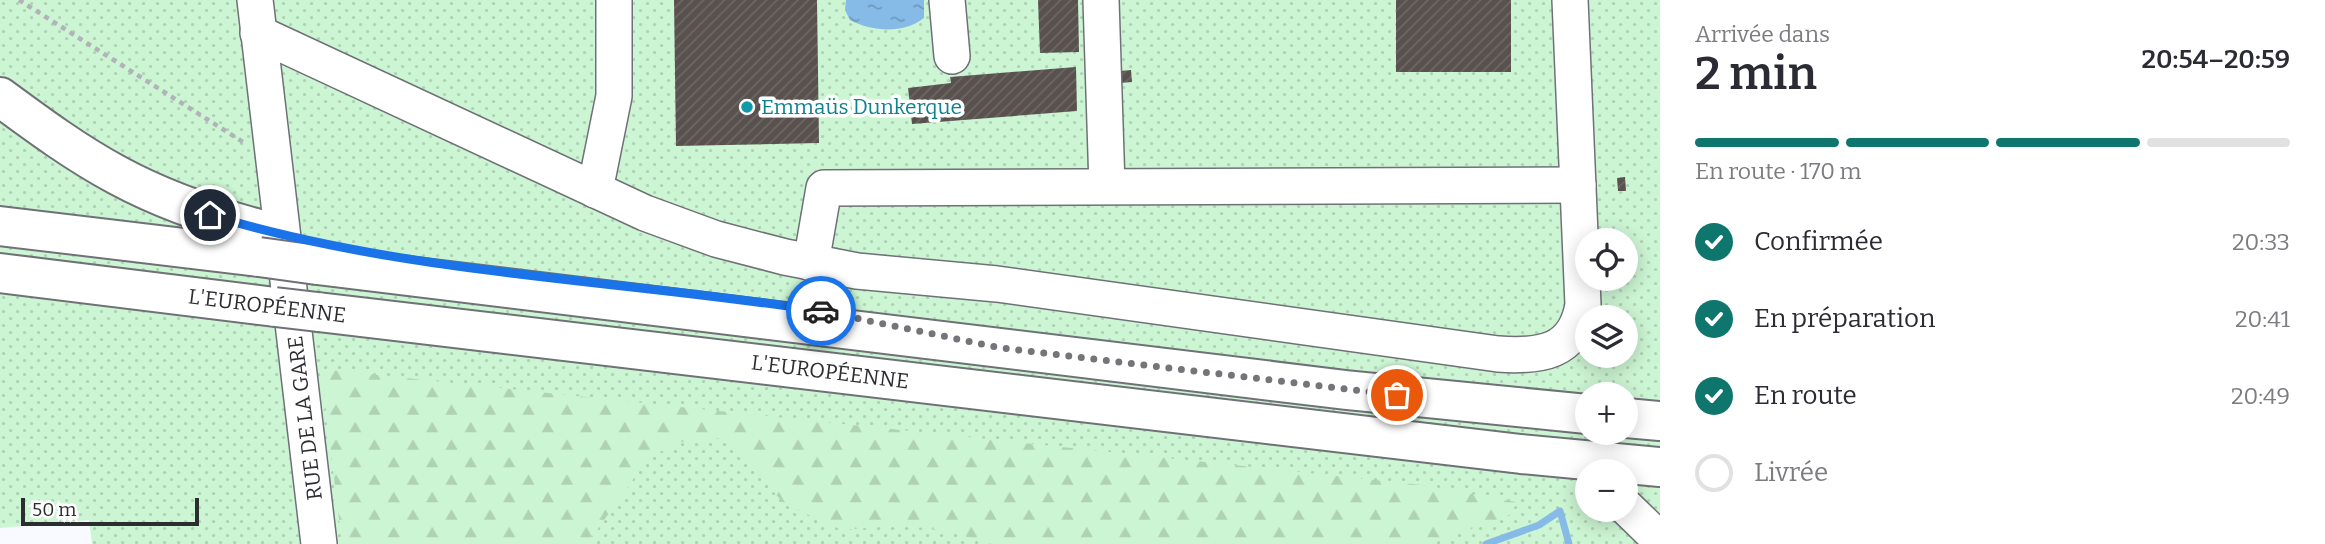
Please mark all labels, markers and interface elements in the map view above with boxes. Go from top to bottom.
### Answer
text: Arrivée dans [1695,20,1830,48]
text: 20:54–20:59 [2141,44,2290,75]
text: 2 min [1695,46,1817,101]
place label: Emmaüs Dunkerque [761,94,962,120]
marker: Emmaüs Dunkerque [739,99,755,115]
text: En route · 170 m [1695,157,1862,185]
pin [180,185,240,245]
icon: home [191,196,229,234]
icon: check [1695,223,1733,261]
text: Confirmée [1754,226,1883,257]
map controls [1575,228,1638,522]
button: locate [1575,228,1638,291]
text: 20:33 [2232,228,2290,256]
courier [786,276,856,346]
street label: L'EUROPÉENNE [187,283,347,329]
icon: car [802,292,840,330]
icon: check [1695,300,1733,338]
text: En préparation [1754,303,1935,334]
button: layers [1575,305,1638,368]
text: 20:41 [2235,305,2290,333]
street label: RUE DE LA GARE [282,334,328,502]
street label: L'EUROPÉENNE [750,349,910,395]
pin [1367,365,1427,425]
icon: bag [1378,376,1416,414]
icon: check [1695,377,1733,415]
text: En route [1754,380,1857,411]
button: + [1575,382,1638,445]
text: 20:49 [2231,382,2290,410]
text: Livrée [1754,457,1828,488]
button: − [1575,459,1638,522]
scale bar [21,495,200,527]
text: 50 m [32,498,76,521]

